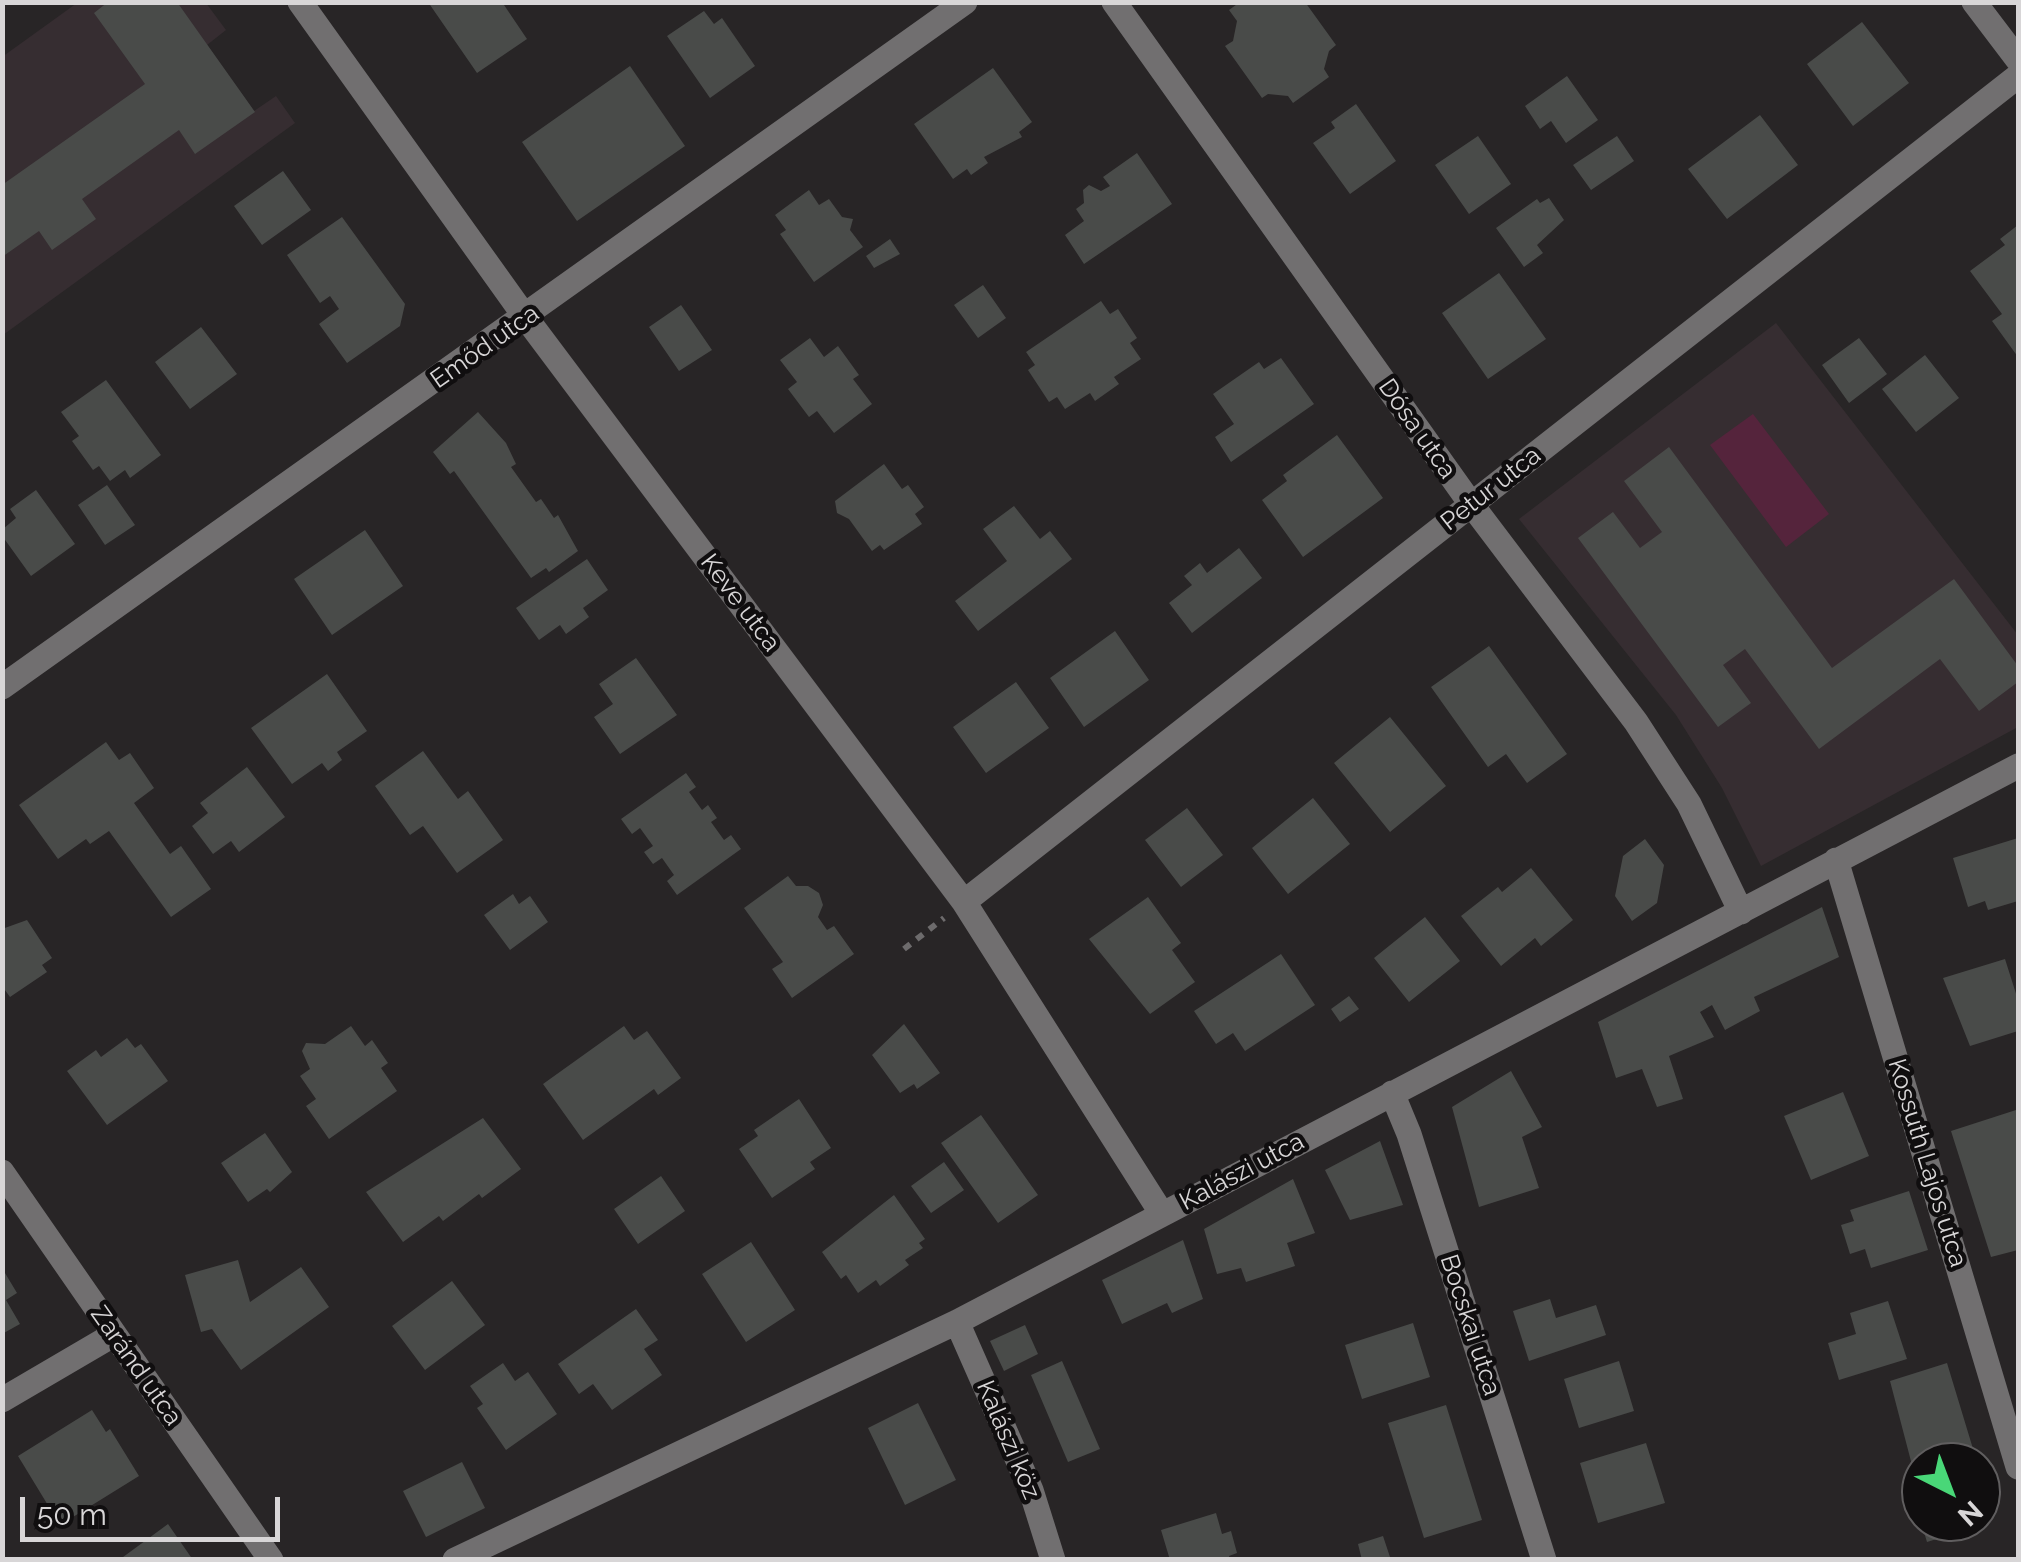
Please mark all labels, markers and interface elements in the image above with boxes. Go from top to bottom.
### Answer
street label: Emőd utca [425,299,545,395]
street label: Dósa utca [1372,373,1462,485]
street label: Petur utca [1435,441,1547,537]
street label: Keve utca [694,548,786,658]
street label: Kossuth Lajos utca [1881,1055,1973,1271]
street label: Kalászi utca [1175,1127,1309,1217]
street label: Bocskai utca [1433,1251,1507,1399]
street label: Zaránd utca [84,1301,188,1431]
street label: Kalászi köz [970,1376,1046,1504]
north arrow [1901,1442,2001,1542]
scale bar [25,1477,285,1539]
text: N [1951,1494,1989,1533]
text: 50 m [37,1497,107,1532]

